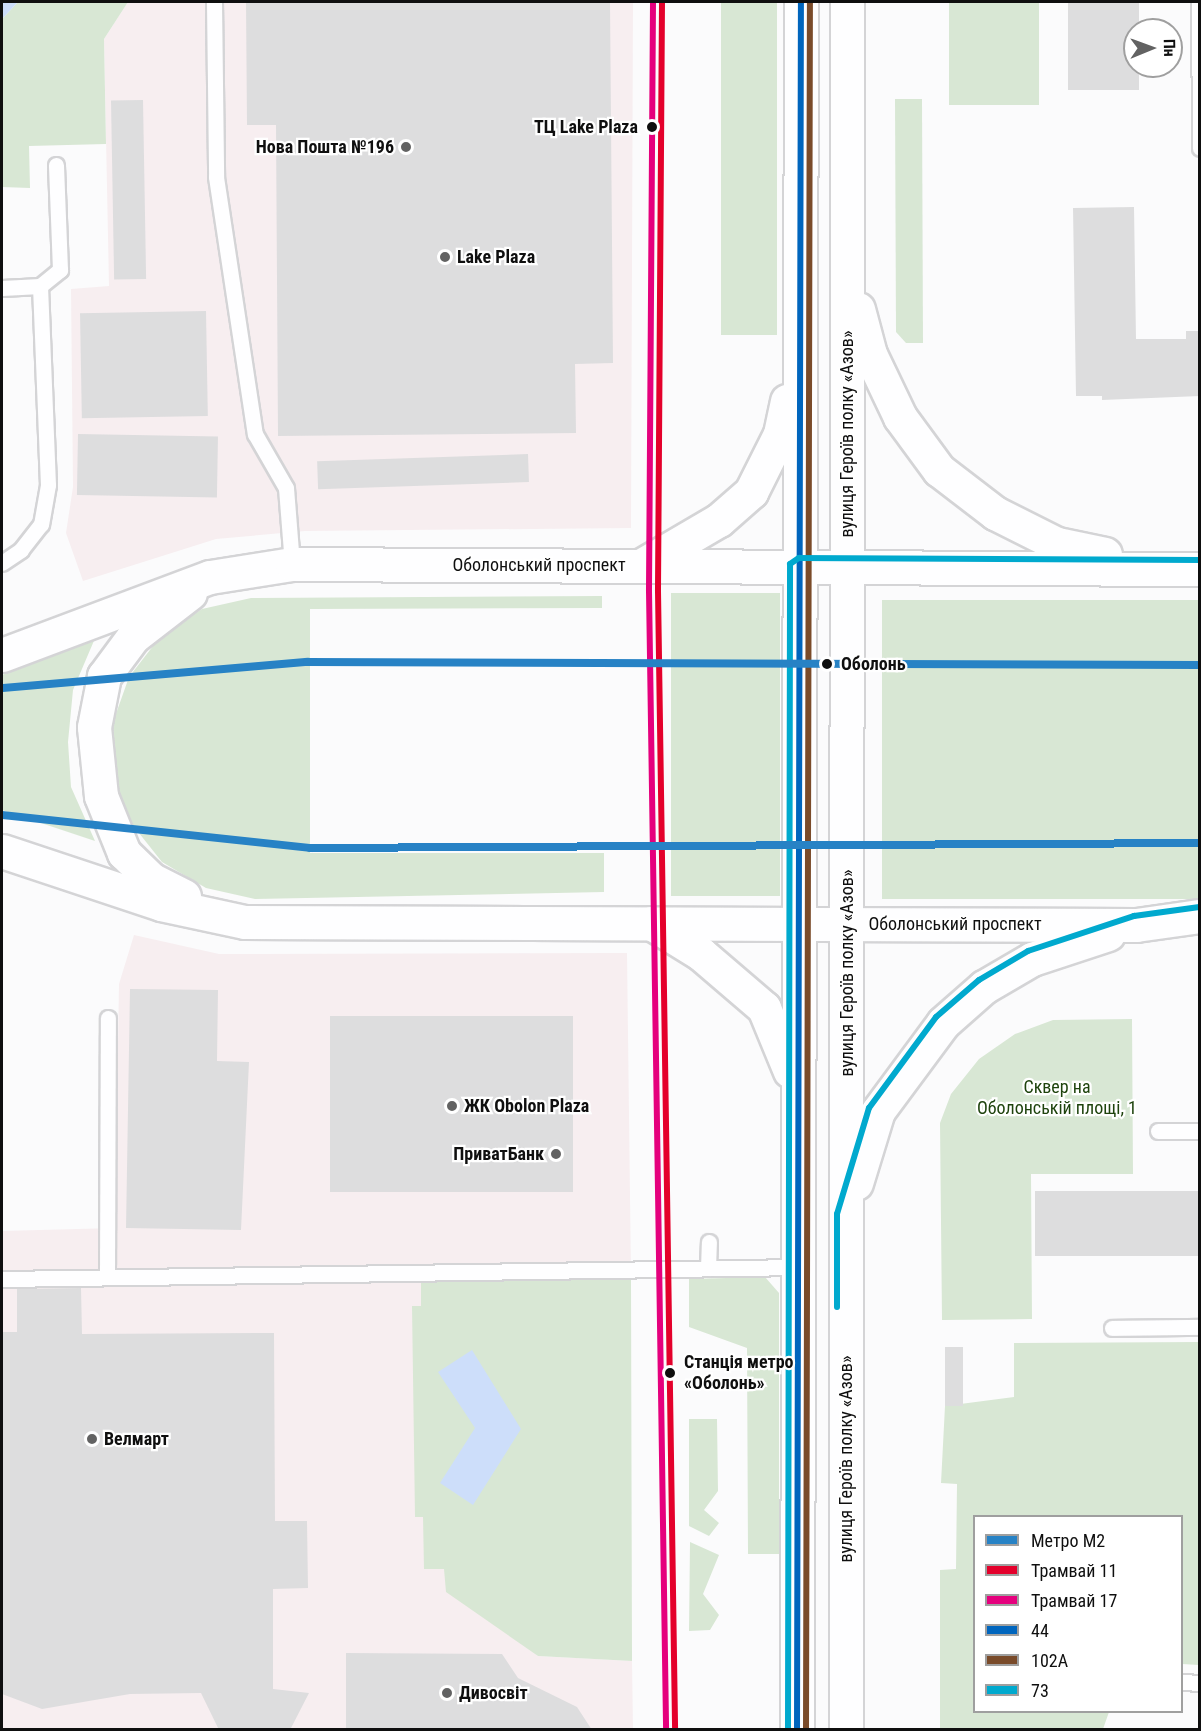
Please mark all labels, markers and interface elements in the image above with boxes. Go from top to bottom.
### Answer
north arrow [1123,18,1183,78]
text: Пн [1160,39,1179,57]
place label: ТЦ Lake Plaza [534,116,638,138]
marker: ТЦ Lake Plaza [643,118,661,136]
place label: Нова Пошта №196 [256,136,394,158]
marker: Нова Пошта №196 [399,140,413,154]
place label: Lake Plaza [457,246,535,268]
marker: Lake Plaza [438,250,452,264]
street label: вулиця Героїв полку «Азов» [836,331,858,537]
street label: Оболонський проспект [452,554,626,576]
place label: Оболонь [841,653,906,675]
marker: Оболонь [818,655,836,673]
street label: вулиця Героїв полку «Азов» [836,870,858,1076]
street label: Оболонський проспект [868,913,1042,935]
park label: Сквер на Оболонській площі, 1 [977,1077,1137,1120]
place label: ЖК Obolon Plaza [464,1095,589,1117]
marker: ЖК Obolon Plaza [445,1099,459,1113]
place label: ПриватБанк [453,1143,544,1165]
marker: ПриватБанк [549,1147,563,1161]
place label: Станція метро «Оболонь» [684,1352,794,1394]
street label: вулиця Героїв полку «Азов» [835,1356,857,1562]
marker: Станція метро «Оболонь» [661,1364,679,1382]
place label: Велмарт [104,1428,169,1450]
marker: Велмарт [85,1432,99,1446]
legend [973,1515,1183,1713]
text: Метро M2 [1031,1530,1105,1551]
text: Трамвай 11 [1031,1560,1117,1581]
text: Трамвай 17 [1031,1590,1117,1611]
text: 44 [1031,1620,1049,1641]
text: 102А [1031,1650,1068,1671]
text: 73 [1031,1680,1049,1701]
place label: Дивосвіт [459,1682,528,1704]
marker: Дивосвіт [440,1686,454,1700]

